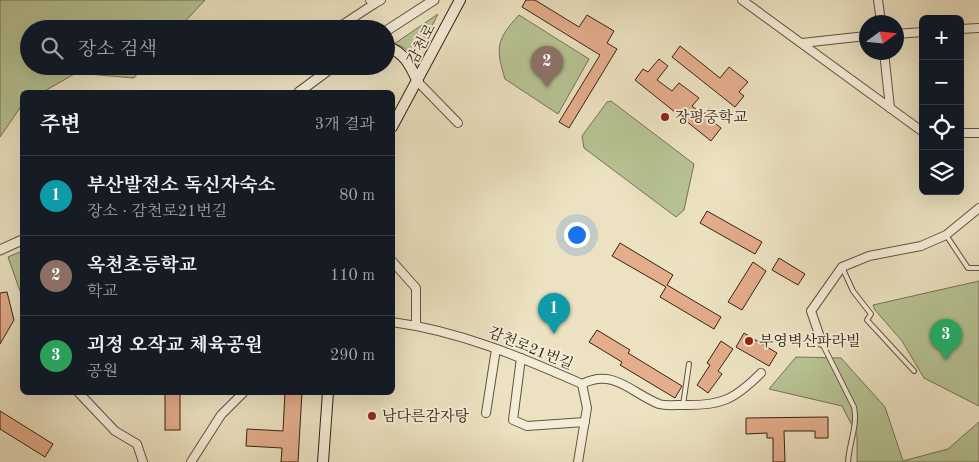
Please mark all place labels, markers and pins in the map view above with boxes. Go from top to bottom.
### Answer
pin: 2 [531,46,563,87]
place label: 장평중학교 [675,109,748,126]
marker: 장평중학교 [659,111,671,123]
pin: 1 [538,293,570,334]
pin: 3 [930,319,962,360]
place label: 부영벽산파라빌 [759,333,860,350]
marker: 부영벽산파라빌 [743,335,755,347]
place label: 남다른감자탕 [382,408,469,425]
marker: 남다른감자탕 [366,410,378,422]

